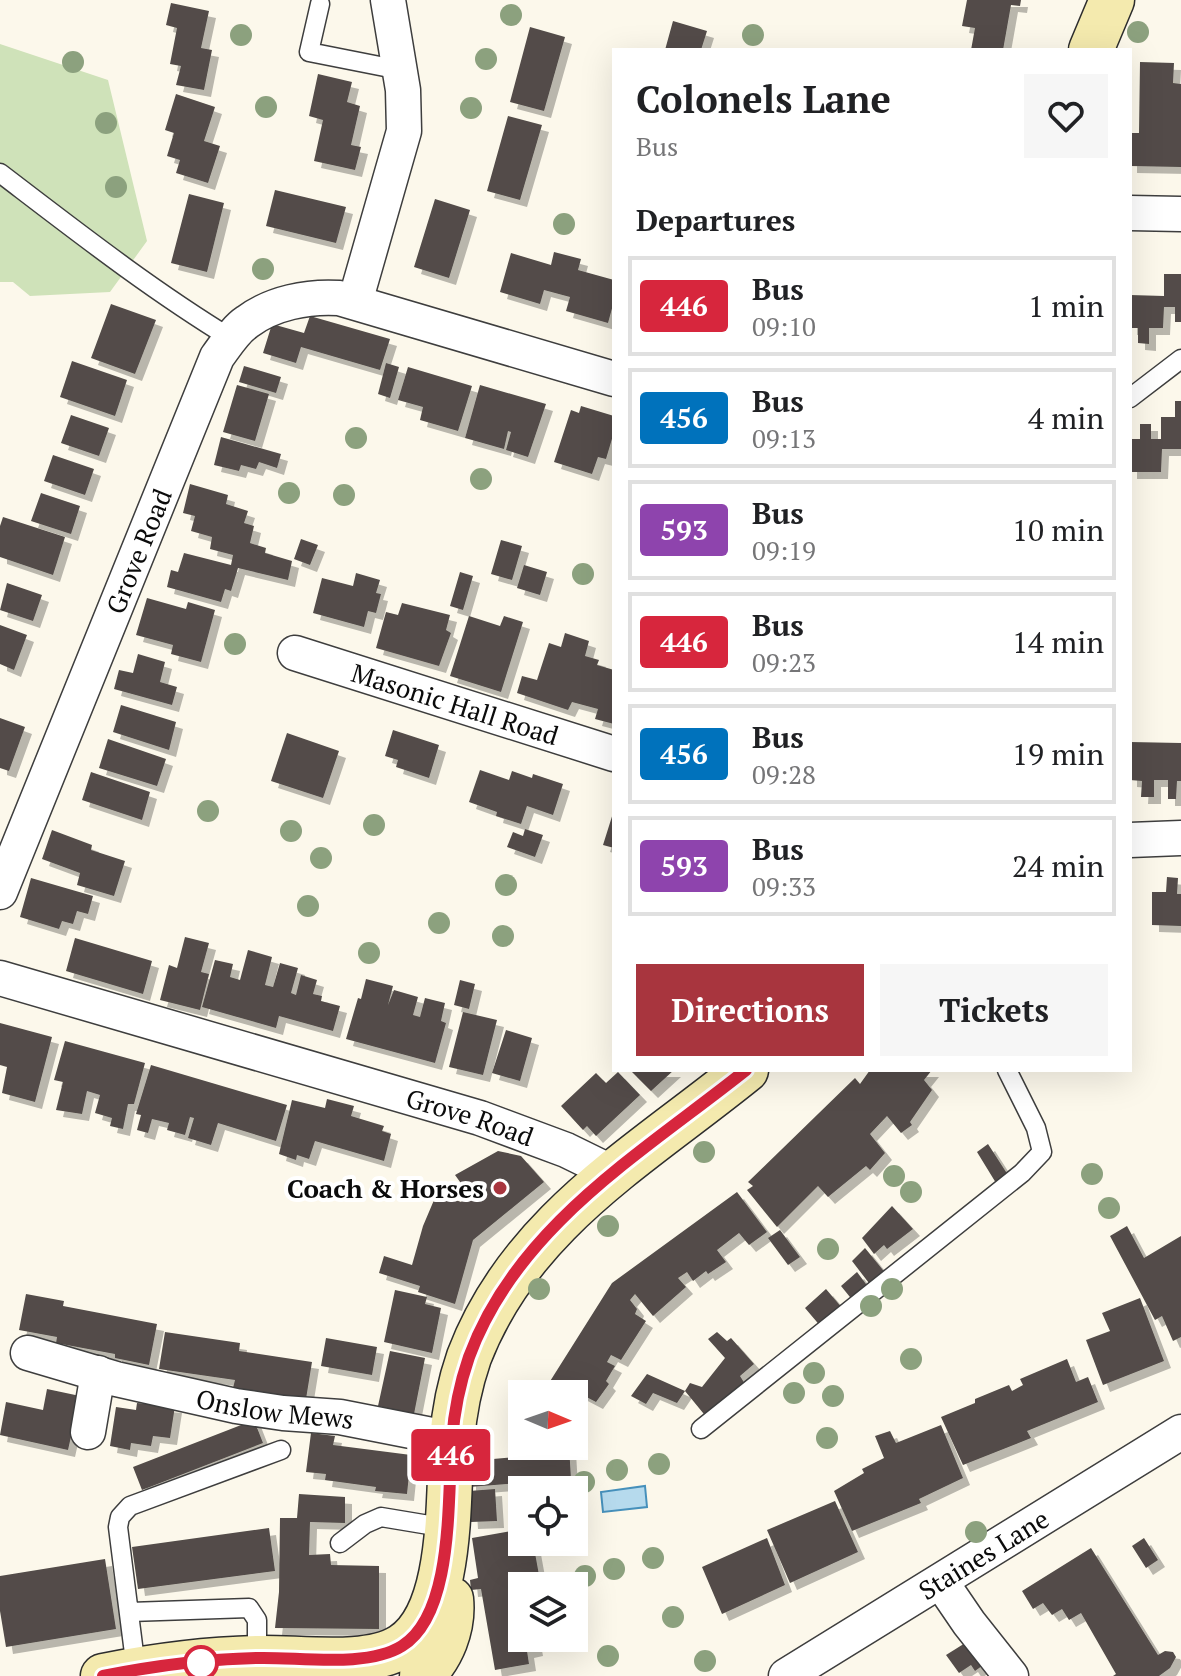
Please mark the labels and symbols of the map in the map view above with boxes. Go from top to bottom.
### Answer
street label: Grove Road [98,483,179,619]
street label: Masonic Hall Road [347,655,563,752]
street label: Grove Road [402,1080,538,1153]
place label: Coach & Horses [287,1171,484,1205]
marker: Coach & Horses [491,1179,509,1197]
north arrow [508,1380,588,1460]
street label: Onslow Mews [193,1381,357,1436]
line badge: 446 [405,1429,497,1481]
street label: Staines Lane [912,1501,1055,1607]
unlabelled marker [184,1646,218,1676]

